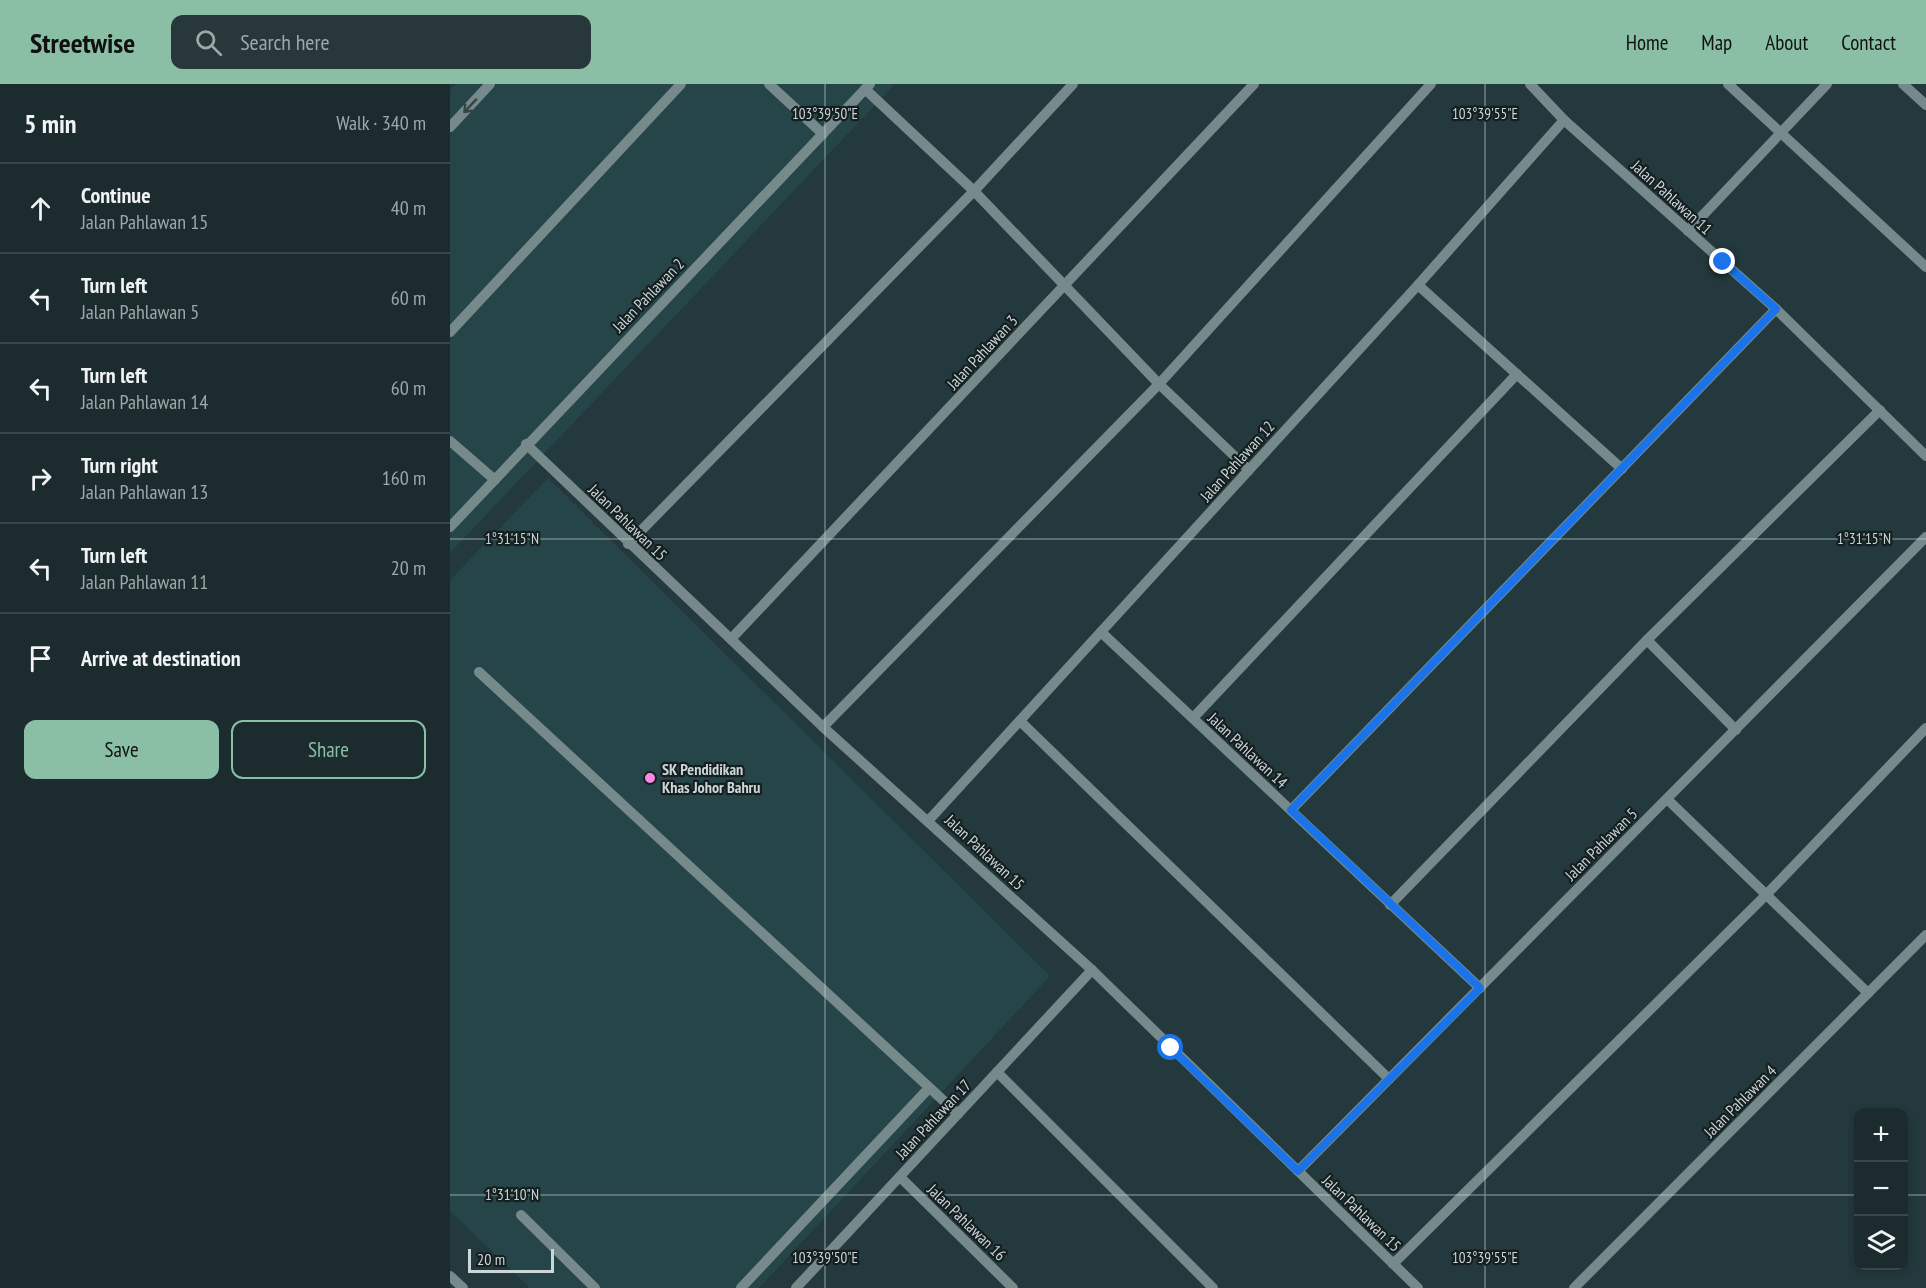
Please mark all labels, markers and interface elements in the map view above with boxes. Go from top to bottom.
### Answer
search box [171,15,591,69]
text: Streetwise [30,24,135,61]
icon: search [192,26,225,59]
text: Search here [240,28,330,56]
text: Home [1626,29,1668,56]
text: Map [1701,29,1732,56]
text: About [1765,29,1808,56]
text: Contact [1841,29,1896,56]
one-way arrow [463,98,477,113]
text: 103°39'50"E [792,104,858,123]
text: 103°39'55"E [1452,104,1518,123]
text: 5 min [24,107,77,140]
text: Walk · 340 m [336,110,426,136]
street label: Jalan Pahlawan 11 [1627,155,1717,238]
text: Continue [81,181,151,209]
icon: ahead [24,192,57,225]
text: 40 m [391,195,426,221]
text: Jalan Pahlawan 15 [81,209,208,235]
route end [1709,248,1735,274]
street label: Jalan Pahlawan 2 [607,254,688,337]
text: Turn left [81,271,147,299]
icon: left [24,282,57,315]
text: 60 m [391,285,426,311]
text: Jalan Pahlawan 5 [81,299,199,325]
street label: Jalan Pahlawan 3 [942,311,1022,394]
text: Turn left [81,361,147,389]
icon: left [24,372,57,405]
text: 60 m [391,375,426,401]
text: Jalan Pahlawan 14 [81,389,208,415]
street label: Jalan Pahlawan 12 [1195,416,1278,506]
text: Turn right [81,451,158,479]
icon: right [24,462,57,495]
text: 160 m [382,465,426,491]
text: Jalan Pahlawan 13 [81,479,208,505]
street label: Jalan Pahlawan 15 [584,479,672,565]
text: 1°31'15"N [485,529,539,548]
text: 1°31'15"N [1837,529,1891,548]
text: Turn left [81,541,147,569]
icon: left [24,552,57,585]
text: 20 m [391,555,426,581]
text: Jalan Pahlawan 11 [81,569,208,595]
icon: arrive [24,642,57,675]
text: Arrive at destination [81,644,241,672]
street label: Jalan Pahlawan 14 [1203,707,1292,792]
button: Save [24,720,219,779]
button: Share [231,720,426,779]
place label: SK Pendidikan Khas Johor Bahru [662,759,760,797]
marker: SK Pendidikan Khas Johor Bahru [643,771,657,785]
street label: Jalan Pahlawan 5 [1560,803,1642,885]
street label: Jalan Pahlawan 15 [940,809,1029,894]
route start [1157,1034,1183,1060]
street label: Jalan Pahlawan 4 [1699,1060,1781,1142]
street label: Jalan Pahlawan 17 [890,1075,975,1164]
map controls [1854,1108,1908,1270]
button: + [1854,1108,1908,1162]
button: − [1854,1162,1908,1216]
street label: Jalan Pahlawan 15 [1318,1170,1406,1256]
street label: Jalan Pahlawan 16 [923,1179,1011,1265]
text: 1°31'10"N [485,1185,539,1204]
button: layers [1854,1216,1908,1270]
scale bar [468,1246,554,1274]
text: 103°39'50"E [792,1248,858,1267]
text: 103°39'55"E [1452,1248,1518,1267]
text: 20 m [477,1249,505,1269]

